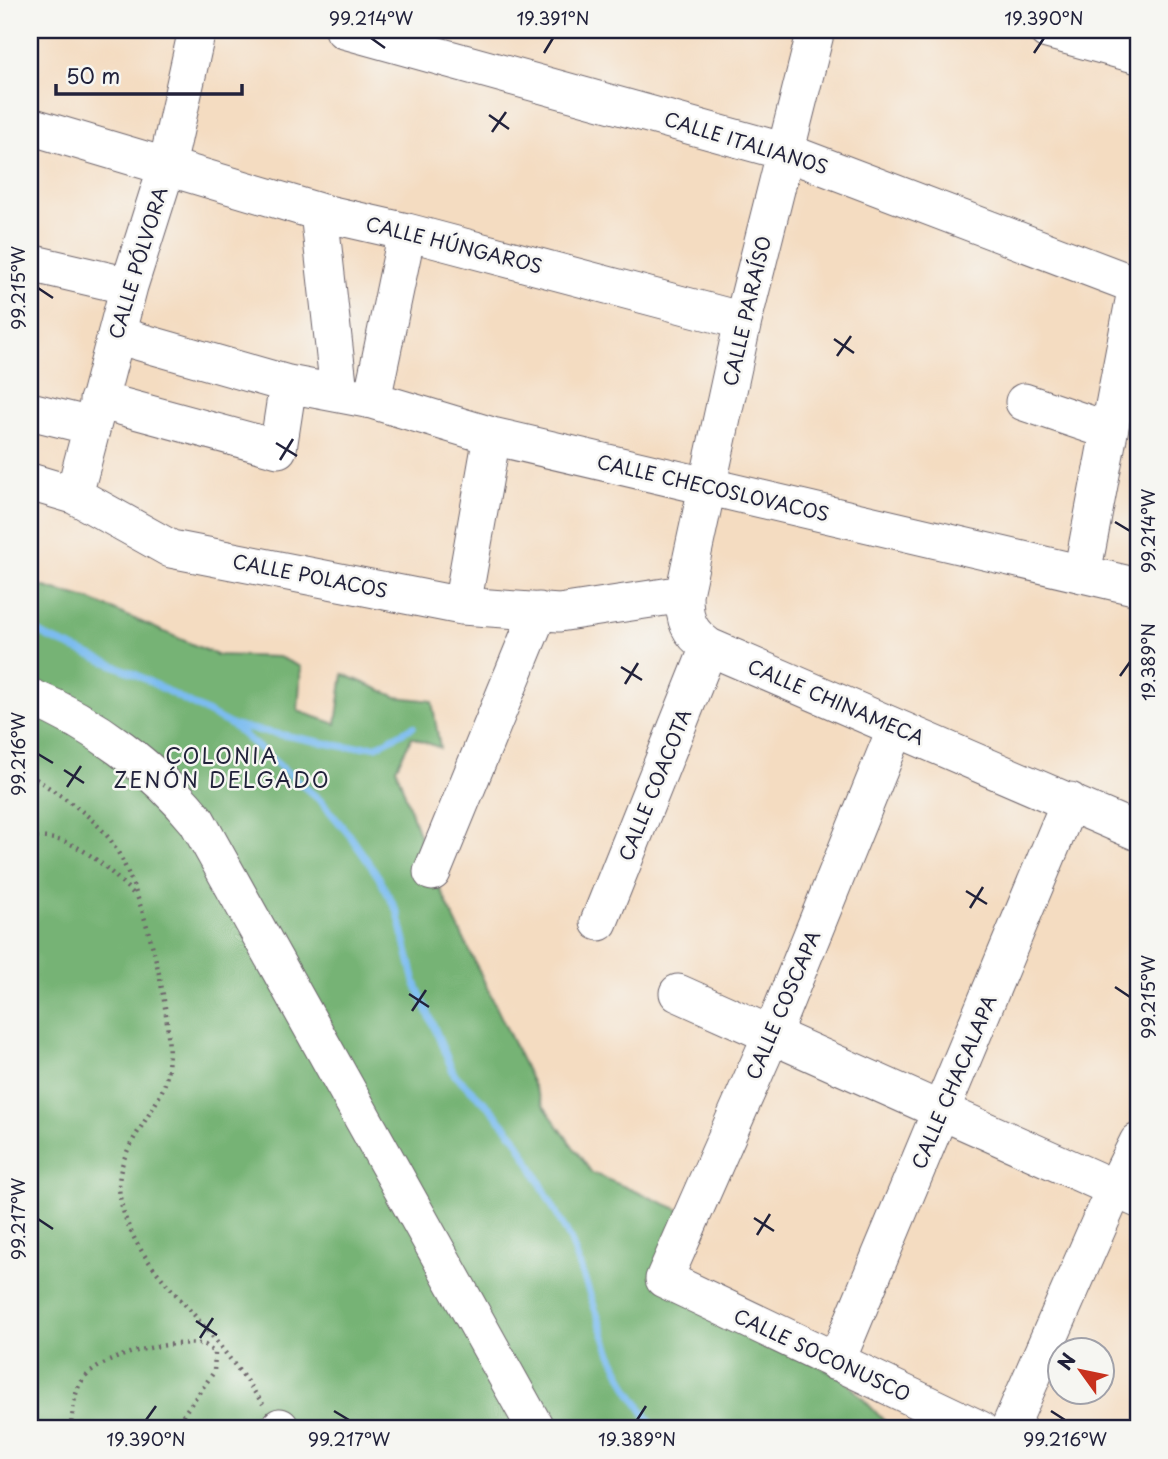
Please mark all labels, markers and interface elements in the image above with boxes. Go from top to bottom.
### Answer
text: 99.214°W [329,4,414,31]
text: 19.391°N [516,4,590,31]
text: 19.390°N [1004,4,1084,31]
scale bar [56,52,242,96]
text: 50 m [66,59,120,91]
street label: CALLE ITALIANOS [661,104,832,180]
street label: CALLE PÓLVORA [101,183,173,342]
street label: CALLE HÚNGAROS [363,209,545,279]
street label: CALLE PARAÍSO [715,233,777,389]
text: 99.215°W [4,245,31,330]
street label: CALLE CHECOSLOVACOS [594,447,832,527]
text: 99.214°W [1134,488,1161,573]
street label: CALLE POLACOS [230,546,390,604]
text: 19.389°N [1134,623,1161,701]
street label: CALLE CHINAMECA [744,651,929,751]
street label: CALLE COACOTA [611,704,697,865]
text: 99.216°W [4,712,31,796]
district label: COLONIA ZENÓN DELGADO [113,739,331,795]
street label: CALLE COSCAPA [738,926,826,1084]
text: 99.215°W [1134,954,1161,1039]
street label: CALLE CHACALAPA [904,990,1002,1173]
text: 99.217°W [4,1177,31,1260]
street label: CALLE SOCONUSCO [729,1301,915,1407]
north arrow [1046,1336,1116,1406]
text: N [1050,1347,1082,1375]
text: 19.390°N [106,1425,186,1452]
text: 99.217°W [308,1425,391,1452]
text: 19.389°N [598,1425,676,1452]
text: 99.216°W [1023,1425,1107,1452]

